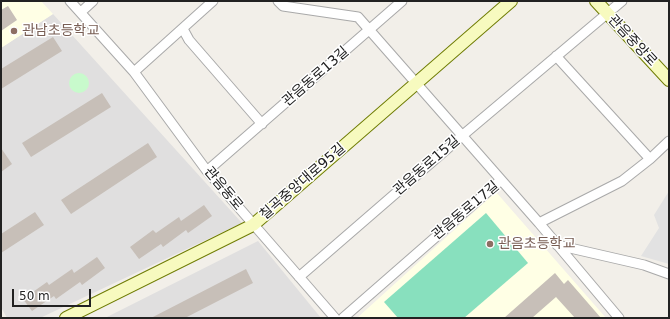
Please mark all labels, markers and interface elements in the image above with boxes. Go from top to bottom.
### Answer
street label: 관음중앙로 [604,12,660,70]
place label: 관남초등학교 [22,23,99,39]
marker: 관남초등학교 [9,26,19,36]
street label: 관음동로13길 [279,44,353,110]
street label: 관음동로15길 [390,133,464,199]
street label: 칠곡중앙대로95길 [257,140,349,224]
street label: 관음동로 [200,164,246,214]
street label: 관음동로17길 [429,178,503,244]
place label: 관음초등학교 [498,236,575,252]
marker: 관음초등학교 [485,239,495,249]
scale bar [14,281,93,307]
text: 50 m [19,289,50,303]

